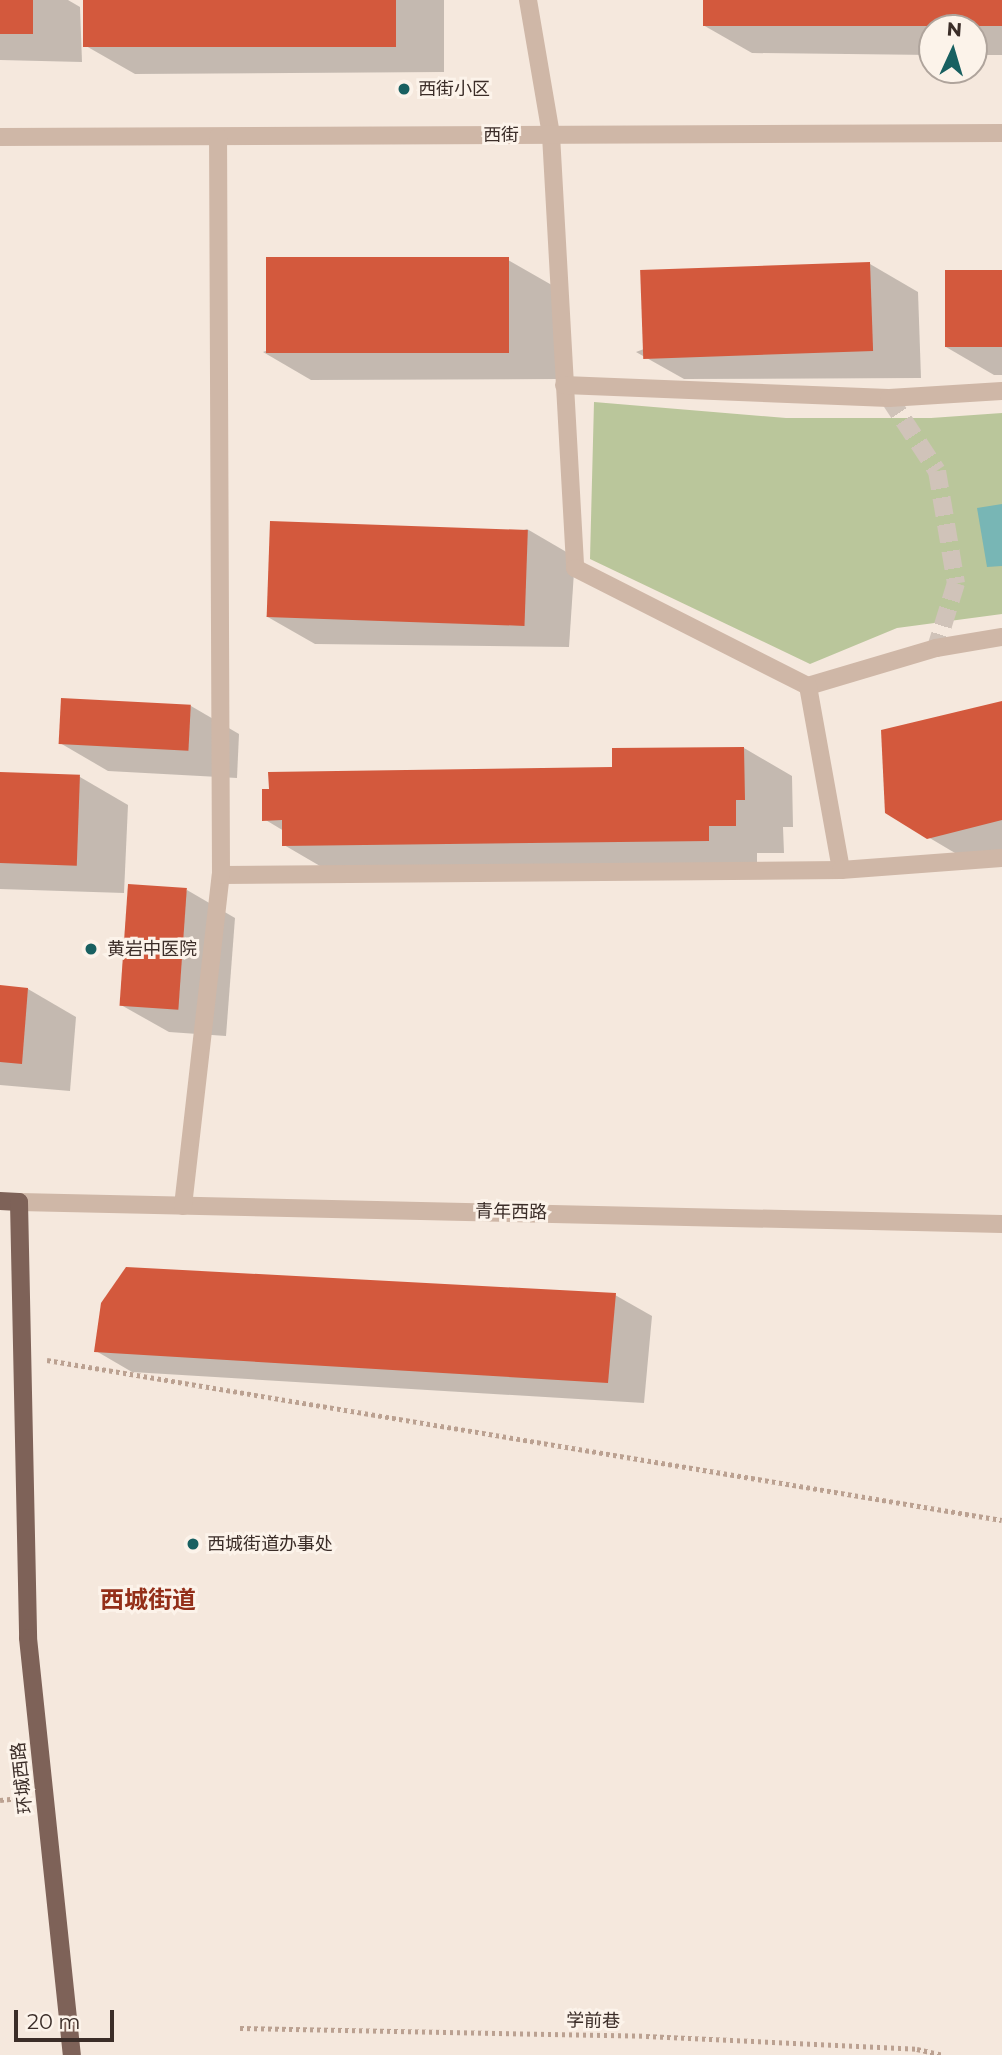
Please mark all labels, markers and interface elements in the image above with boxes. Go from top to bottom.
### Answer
north arrow [918,14,988,84]
text: N [946,18,963,42]
place label: 西街小区 [418,78,490,100]
marker: 西街小区 [396,81,412,97]
street label: 西街 [483,124,519,146]
place label: 黄岩中医院 [107,938,197,960]
marker: 黄岩中医院 [81,939,101,959]
street label: 青年西路 [475,1201,547,1223]
place label: 西城街道办事处 [207,1533,333,1555]
marker: 西城街道办事处 [185,1536,201,1552]
district label: 西城街道 [100,1586,196,1614]
street label: 环城西路 [7,1741,37,1815]
scale bar [18,1996,117,2040]
text: 20 m [27,2009,81,2034]
street label: 学前巷 [566,2010,620,2032]

